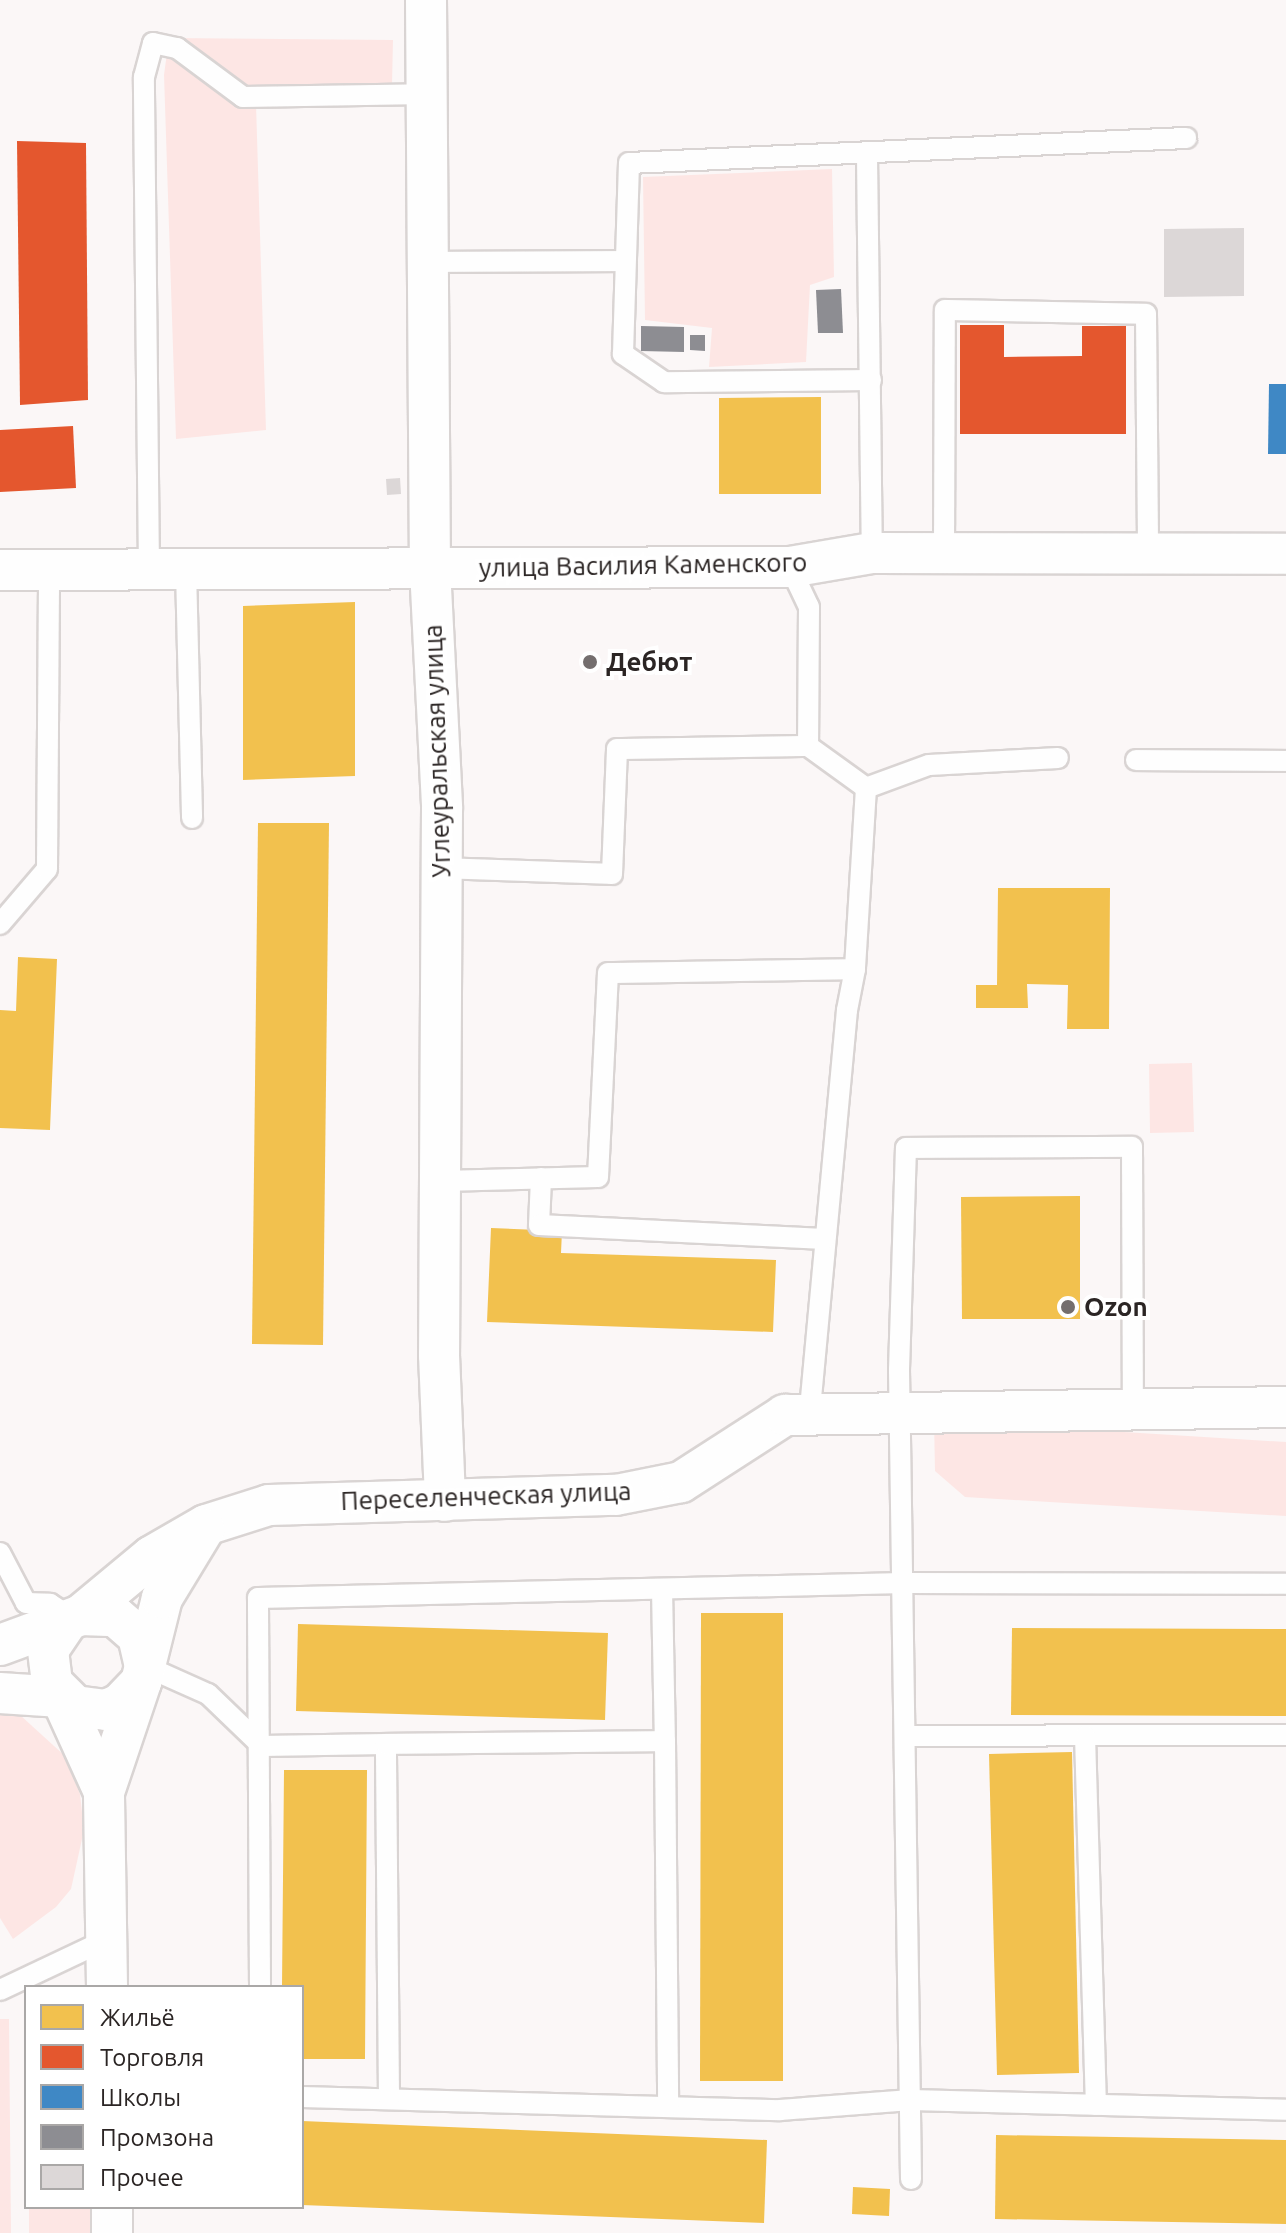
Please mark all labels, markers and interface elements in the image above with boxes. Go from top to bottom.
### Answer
street label: улица Василия Каменского [479,547,807,583]
street label: Углеуральская улица [417,624,457,878]
place label: Дебют [606,646,692,678]
marker: Дебют [581,653,599,671]
place label: Ozon [1084,1291,1148,1323]
marker: Ozon [1059,1298,1077,1316]
street label: Переселенческая улица [340,1475,632,1517]
legend [24,1985,304,2209]
text: Жильё [100,2004,175,2031]
text: Торговля [100,2044,204,2071]
text: Школы [100,2084,181,2111]
text: Промзона [100,2124,214,2151]
text: Прочее [100,2164,184,2191]

